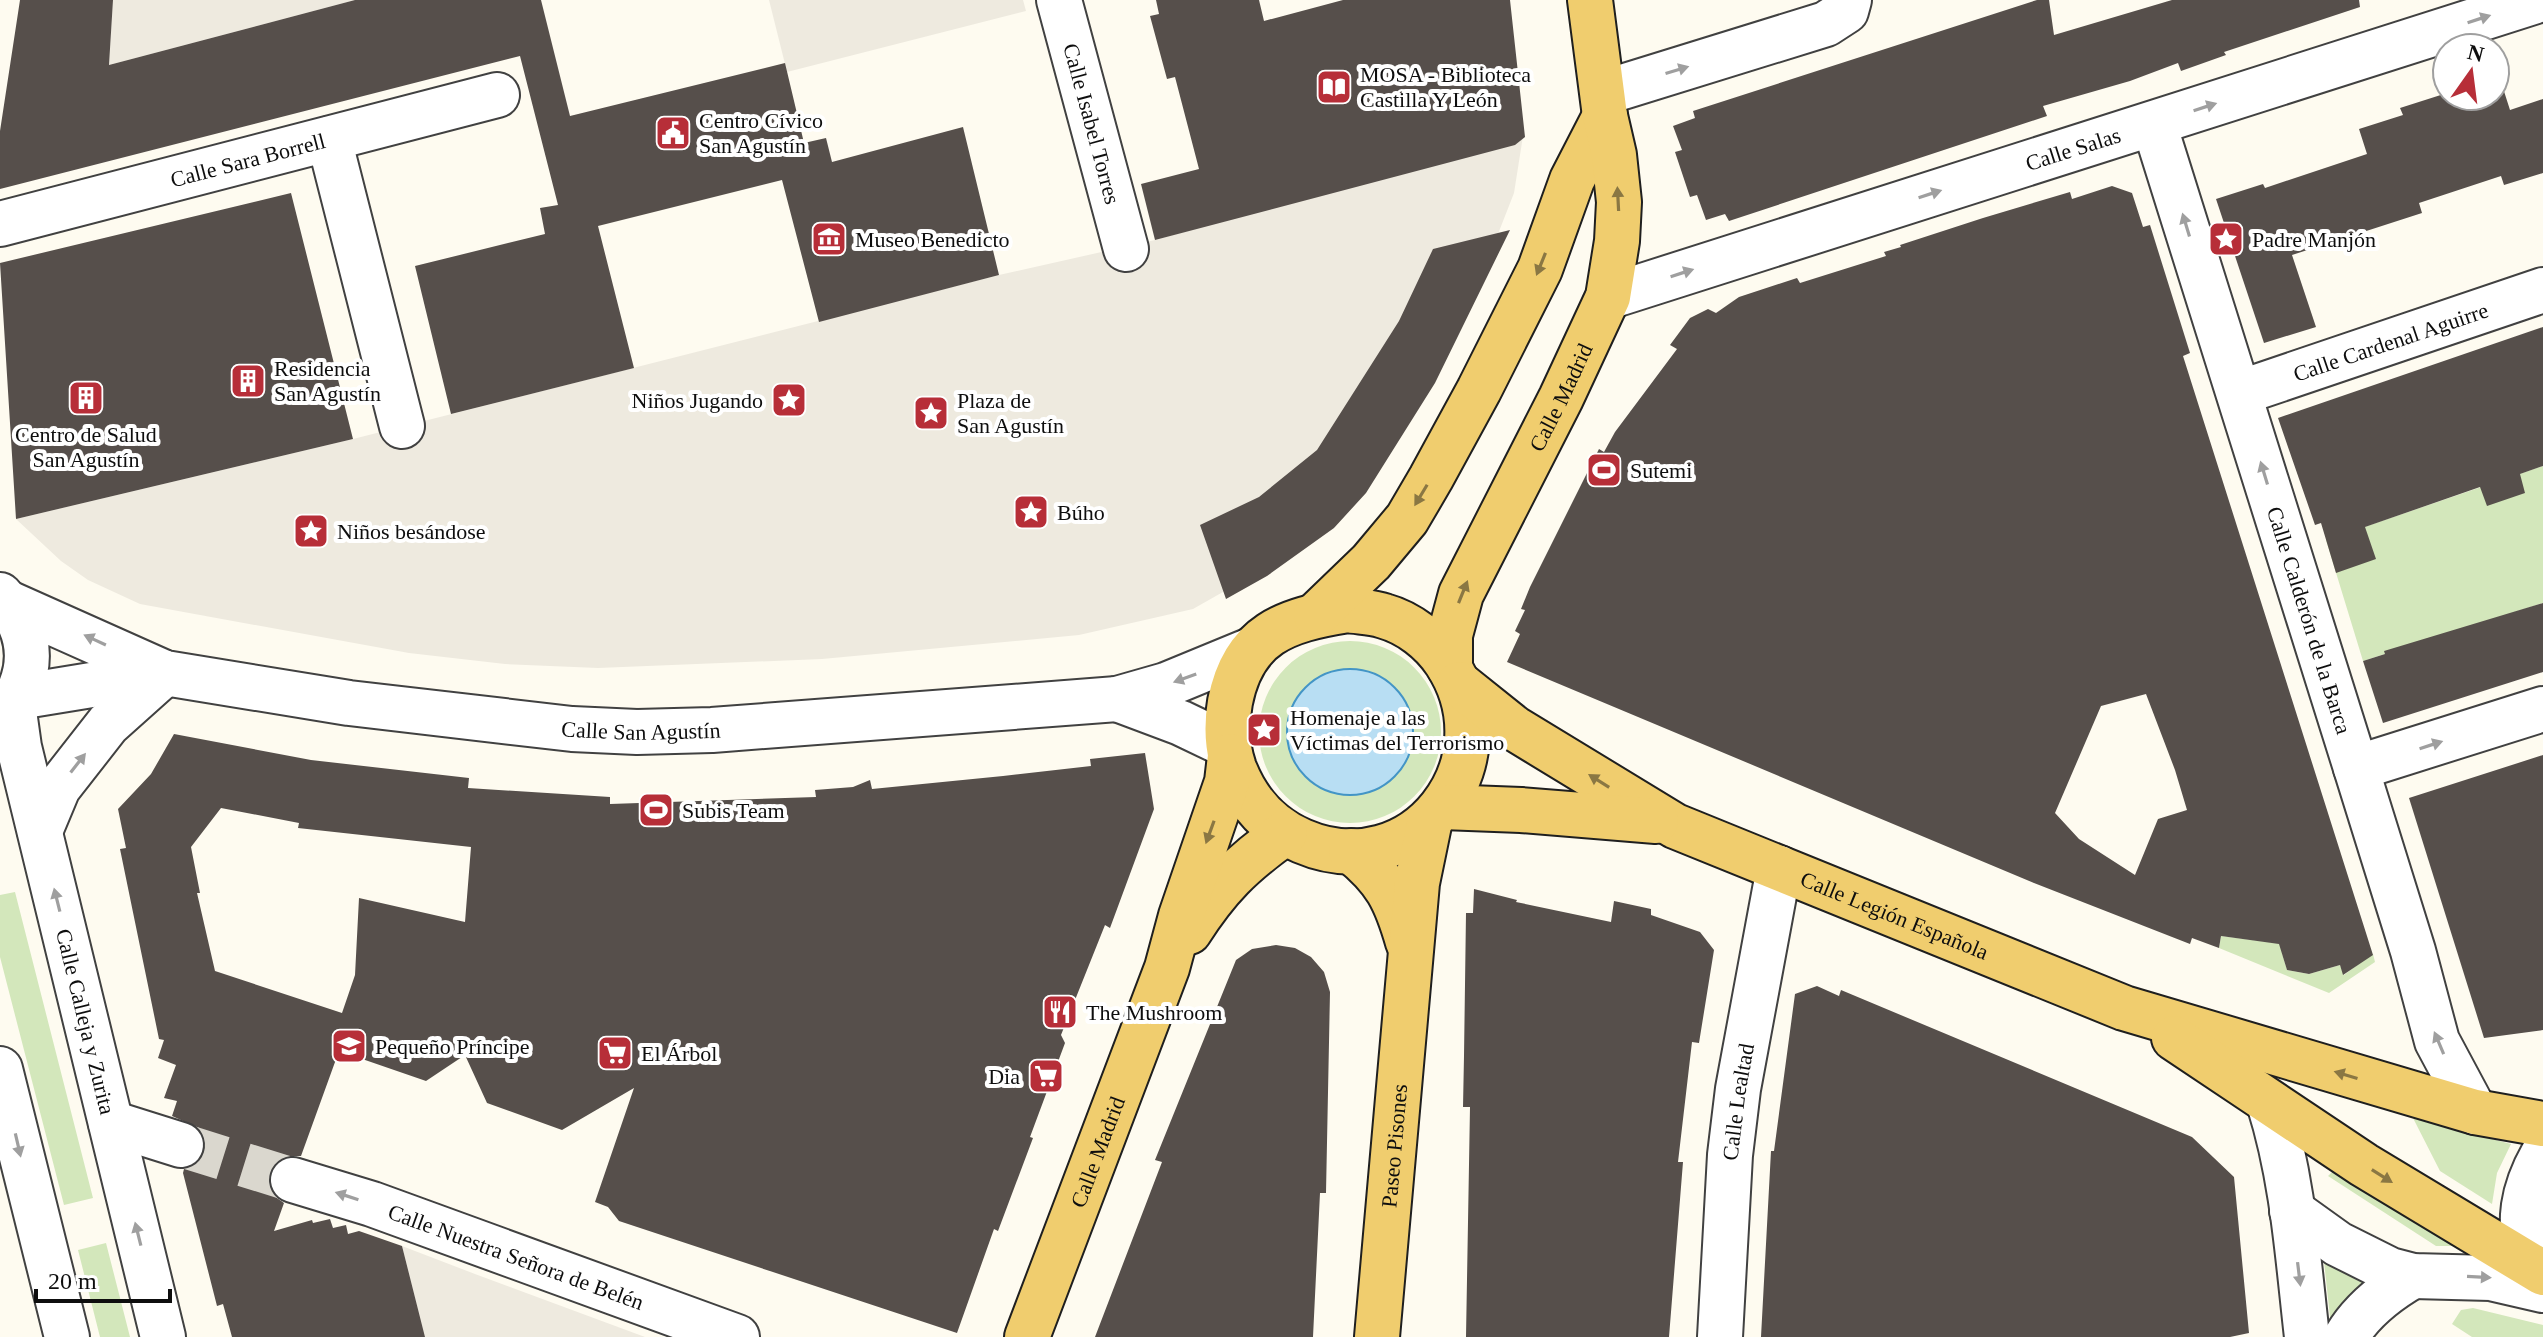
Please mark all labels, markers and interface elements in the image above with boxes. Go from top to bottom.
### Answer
one-way arrow [2467,13,2491,25]
north arrow [2431,32,2511,112]
text: N [2465,39,2487,67]
street label: Calle Isabel Torres [1058,41,1125,207]
place label: MOSA - Biblioteca Castilla Y León [1360,62,1531,112]
one-way arrow [1666,63,1690,76]
library icon: MOSA - Biblioteca Castilla Y León [1315,68,1353,106]
one-way arrow [2193,101,2217,113]
place label: Centro Cívico San Agustín [699,108,823,158]
public building icon: Centro Cívico San Agustín [654,114,692,152]
street label: Calle Salas [2022,122,2124,176]
street label: Calle Sara Borrell [168,128,328,192]
one-way arrow [1611,186,1624,211]
one-way arrow [1918,188,1942,200]
one-way arrow [2179,213,2192,237]
museum icon: Museo Benedicto [810,220,848,258]
place icon: Padre Manjón [2207,220,2245,258]
place label: Museo Benedicto [855,227,1010,252]
place label: Padre Manjón [2252,227,2376,252]
one-way arrow [1534,252,1547,276]
one-way arrow [1671,266,1695,279]
street label: Calle Cardenal Aguirre [2290,298,2491,387]
street label: Calle Madrid [1524,340,1598,455]
place label: Residencia San Agustín [274,356,381,406]
building icon: Residencia San Agustín [229,362,267,400]
building icon: Centro de Salud San Agustín [67,379,105,417]
place icon: Niños Jugando [770,381,808,419]
place label: Niños Jugando [632,388,763,413]
place label: Plaza de San Agustín [957,388,1064,438]
place icon: Plaza de San Agustín [912,394,950,432]
place label: Centro de Salud San Agustín [15,422,157,472]
sports icon: Sutemi [1585,451,1623,489]
place label: Sutemi [1630,458,1692,483]
one-way arrow [2257,461,2270,485]
one-way arrow [1414,484,1428,506]
place icon: Búho [1012,493,1050,531]
place label: Búho [1057,500,1105,525]
street label: Calle Calderón de la Barca [2262,503,2357,737]
place icon: Niños besándose [292,512,330,550]
place label: Niños besándose [337,519,485,544]
one-way arrow [1457,580,1470,604]
one-way arrow [83,633,106,647]
one-way arrow [1173,672,1197,685]
place label: Homenaje a las Víctimas del Terrorismo [1290,705,1504,755]
place icon: Homenaje a las Víctimas del Terrorismo [1245,711,1283,749]
street label: Calle San Agustín [560,716,721,745]
one-way arrow [2419,738,2443,751]
one-way arrow [69,753,85,773]
one-way arrow [1588,774,1610,788]
sports icon: Subis Team [637,791,675,829]
place label: Subis Team [682,798,785,823]
one-way arrow [1204,820,1216,844]
street label: Calle Legión Española [1797,866,1992,965]
one-way arrow [50,887,63,912]
street label: Calle Calleja y Zurita [51,926,120,1117]
restaurant icon: The Mushroom [1041,993,1079,1031]
place label: The Mushroom [1086,1000,1222,1025]
school or university icon: Pequeño Príncipe [330,1027,368,1065]
one-way arrow [2433,1031,2446,1055]
place label: Pequeño Príncipe [375,1034,530,1059]
supermarket icon: El Árbol [596,1034,634,1072]
place label: El Árbol [641,1041,717,1066]
street label: Calle Lealtad [1717,1041,1759,1162]
supermarket icon: Dia [1027,1057,1065,1095]
place label: Dia [988,1064,1020,1089]
one-way arrow [2334,1068,2358,1081]
street label: Paseo Pisones [1376,1083,1412,1209]
street label: Calle Madrid [1065,1093,1130,1211]
one-way arrow [12,1133,25,1158]
one-way arrow [2370,1168,2393,1183]
one-way arrow [335,1189,359,1201]
street label: Calle Nuestra Señora de Belén [385,1199,647,1315]
one-way arrow [131,1221,143,1246]
scale bar [36,1253,170,1303]
one-way arrow [2293,1262,2306,1287]
text: 20 m [48,1268,97,1294]
one-way arrow [2467,1271,2492,1284]

